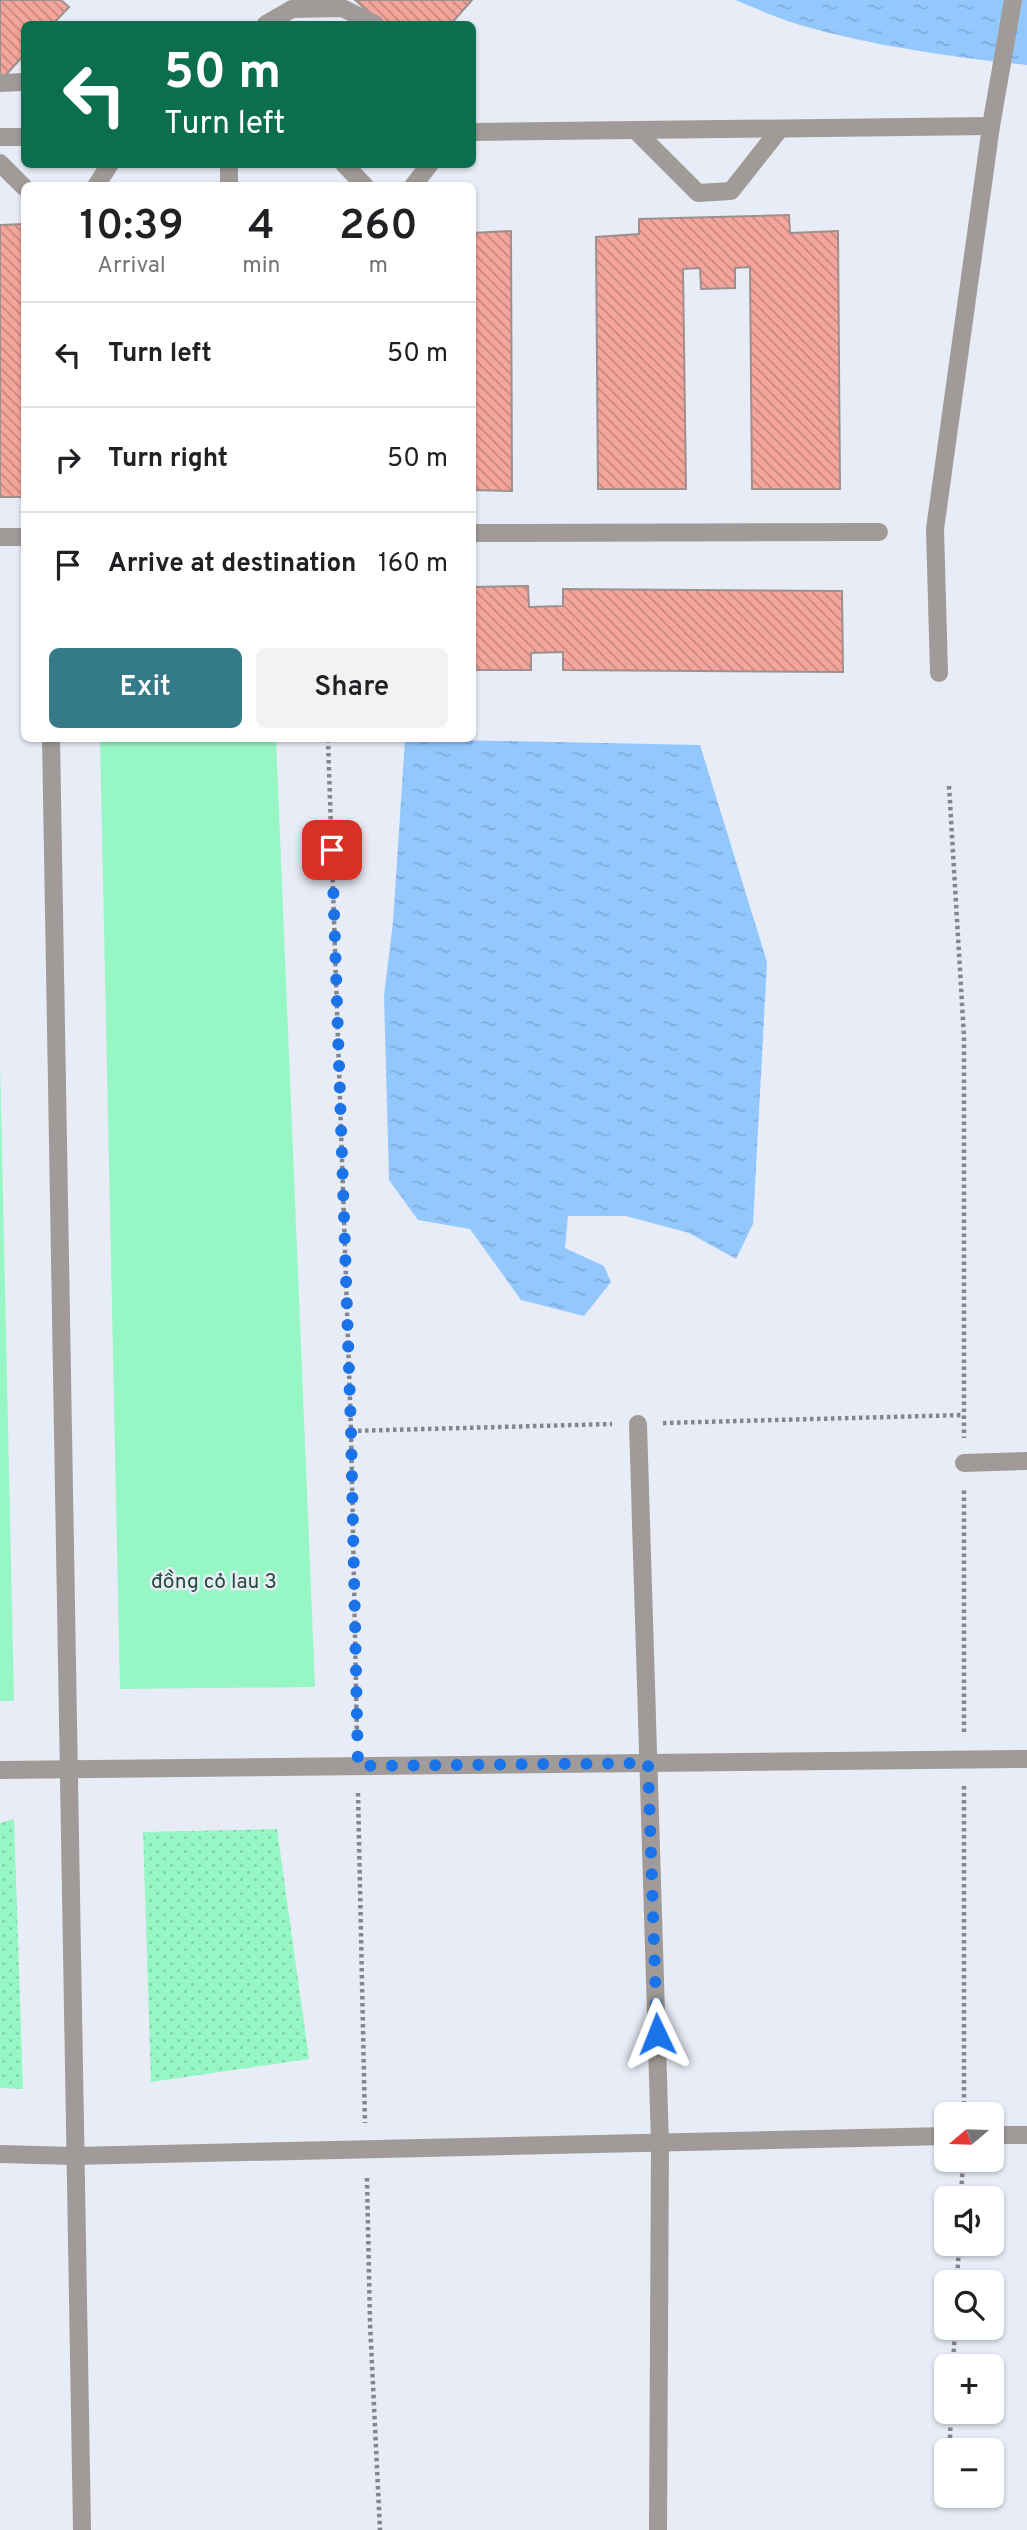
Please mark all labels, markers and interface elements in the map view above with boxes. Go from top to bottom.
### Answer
text: 50 m [164,44,281,106]
icon: left [49,49,140,140]
text: Turn left [164,105,285,145]
text: 10:39 [79,201,184,254]
text: 4 [248,201,275,254]
text: 260 [339,201,418,254]
text: Arrival [97,252,166,281]
text: min [242,252,280,281]
text: m [368,252,388,281]
icon: left [49,336,87,374]
text: Turn left [108,338,212,371]
text: 50 m [387,338,448,371]
icon: right [49,441,87,479]
text: Turn right [108,443,228,476]
text: 50 m [387,443,448,476]
icon: arrive [49,546,87,584]
text: Arrive at destination [108,548,356,581]
text: 160 m [378,548,448,581]
button: Exit [49,648,242,728]
button: Share [256,648,448,728]
pin [302,820,362,880]
icon: arrive [313,831,351,869]
park label: đồng cỏ lau 3 [151,1569,277,1596]
position arrow [620,1997,694,2071]
north arrow [934,2102,1004,2172]
map controls [934,2102,1004,2508]
button: sound [934,2186,1004,2256]
button: search [934,2270,1004,2340]
button: + [934,2354,1004,2424]
button: − [934,2438,1004,2508]

